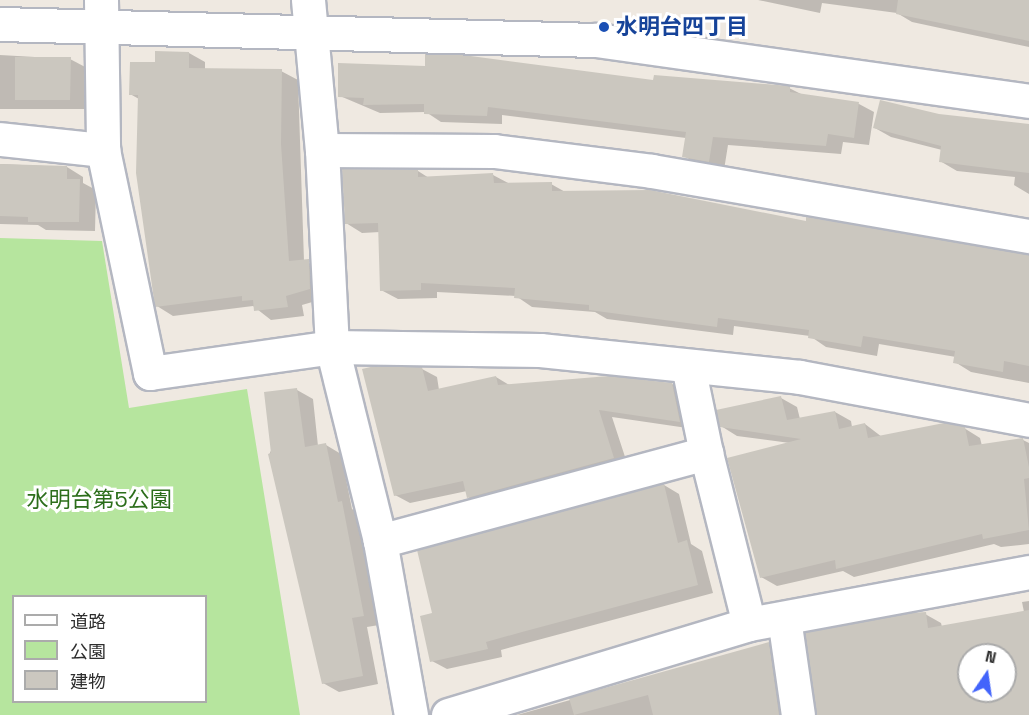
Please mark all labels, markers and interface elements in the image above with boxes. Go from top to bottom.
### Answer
place label: 水明台四丁目 [616,14,748,40]
marker: 水明台四丁目 [597,20,611,34]
park label: 水明台第5公園 [26,487,172,513]
legend [12,595,207,703]
text: 道路 [70,610,106,633]
text: 公園 [70,640,106,663]
north arrow [957,643,1017,703]
text: N [983,645,998,668]
text: 建物 [70,670,106,693]

